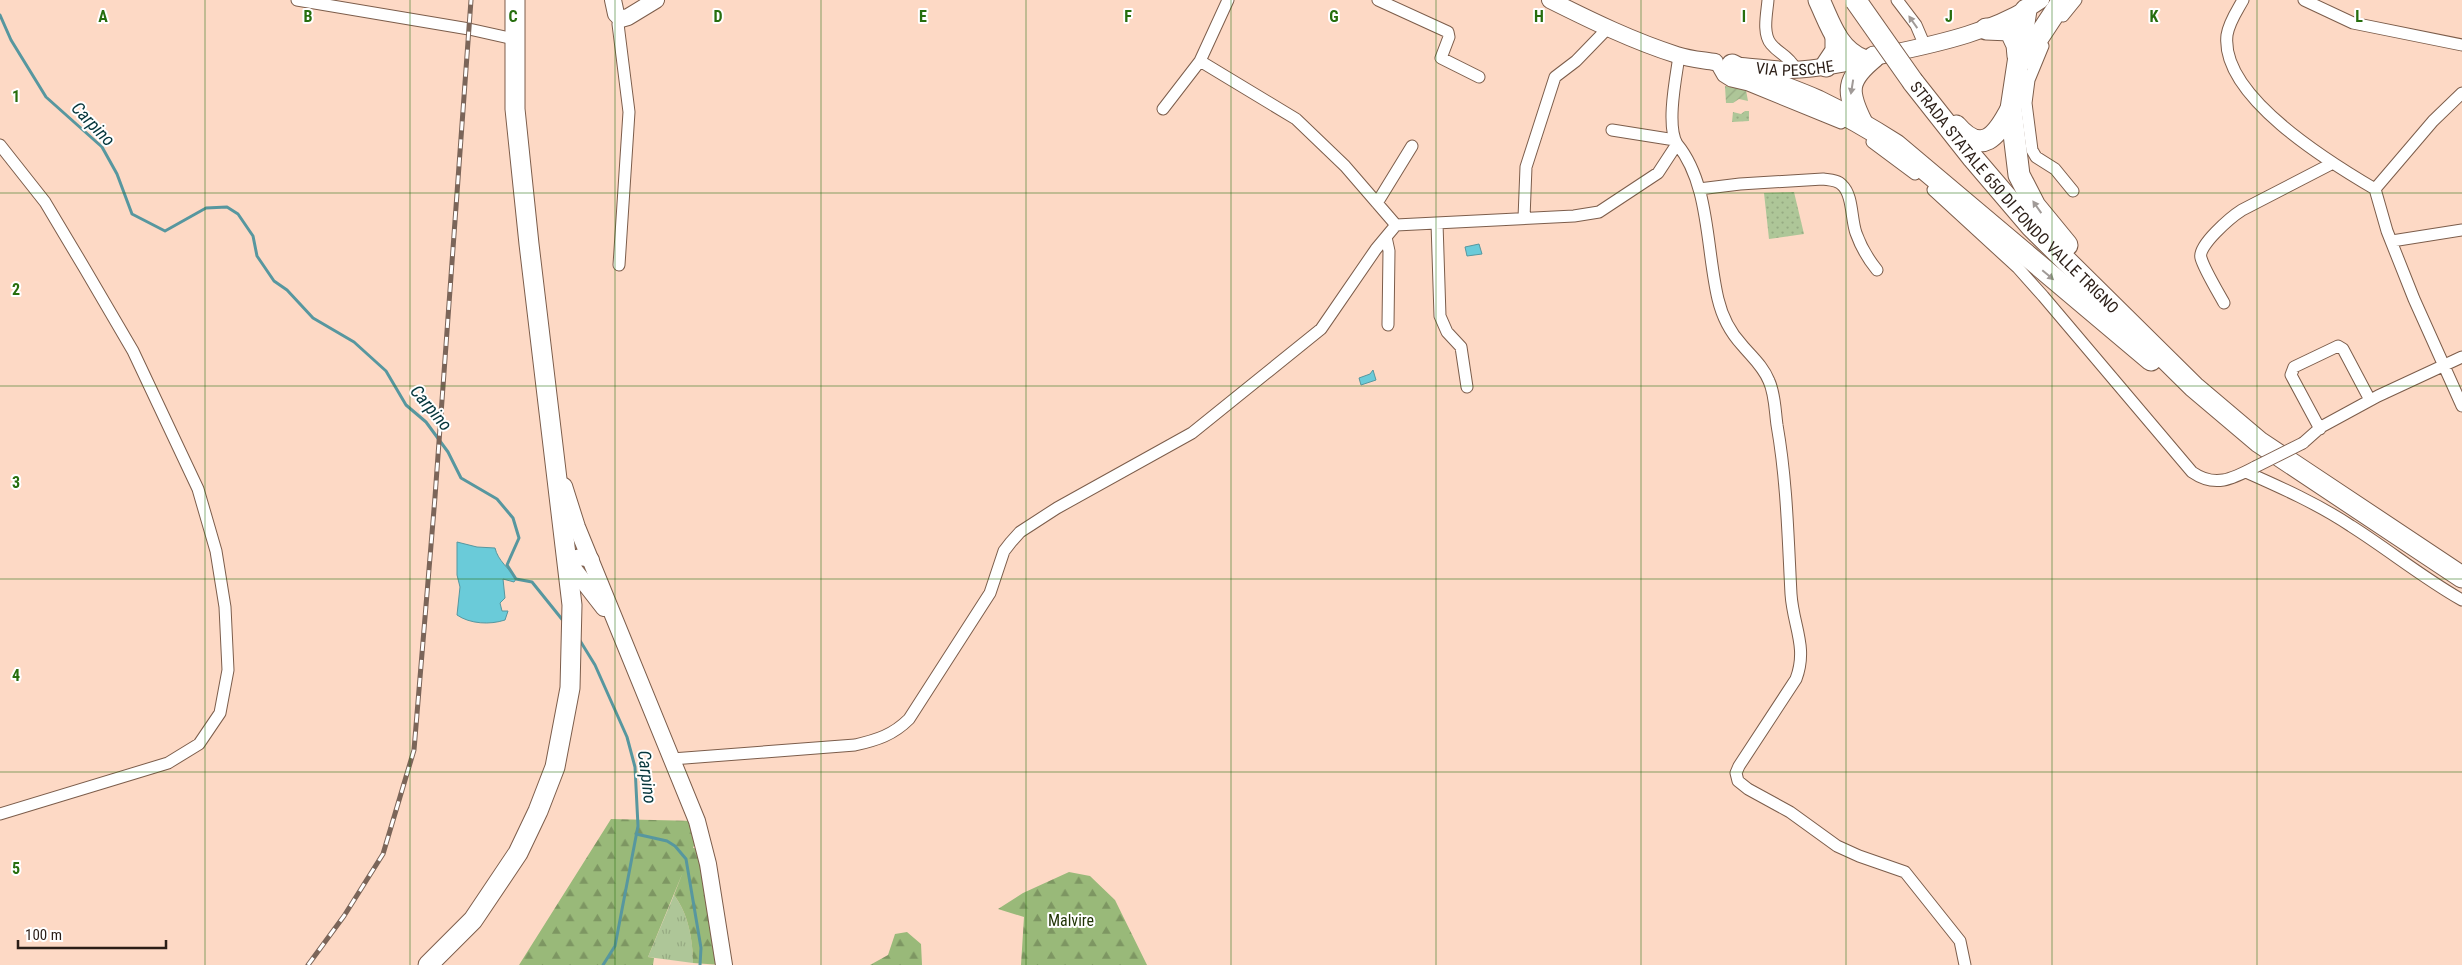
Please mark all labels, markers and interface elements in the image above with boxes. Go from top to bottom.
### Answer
text: A [98,7,108,26]
text: B [304,7,313,26]
text: C [508,7,518,26]
text: D [713,7,723,26]
text: E [919,7,927,26]
text: F [1124,7,1132,26]
text: G [1329,7,1339,26]
text: H [1534,7,1544,26]
text: I [1742,7,1746,26]
text: J [1945,7,1953,26]
text: K [2150,7,2159,26]
text: L [2355,7,2363,26]
one-way arrow [1908,15,1918,29]
street label: VIA PESCHE [1755,56,1835,80]
street label: STRADA STATALE 650 DI FONDO VALLE TRIGNO [1906,78,2123,317]
one-way arrow [1848,79,1856,95]
text: 1 [12,87,20,106]
water label: Carpino [67,97,119,150]
one-way arrow [2032,200,2042,214]
one-way arrow [2041,270,2054,281]
text: 2 [12,280,20,299]
water label: Carpino [406,380,457,435]
text: 3 [12,473,20,492]
text: 4 [12,666,20,685]
water label: Carpino [634,749,661,805]
text: 5 [12,859,20,878]
park label: Malvire [1048,911,1094,930]
scale bar [18,918,165,950]
text: 100 m [25,926,62,944]

